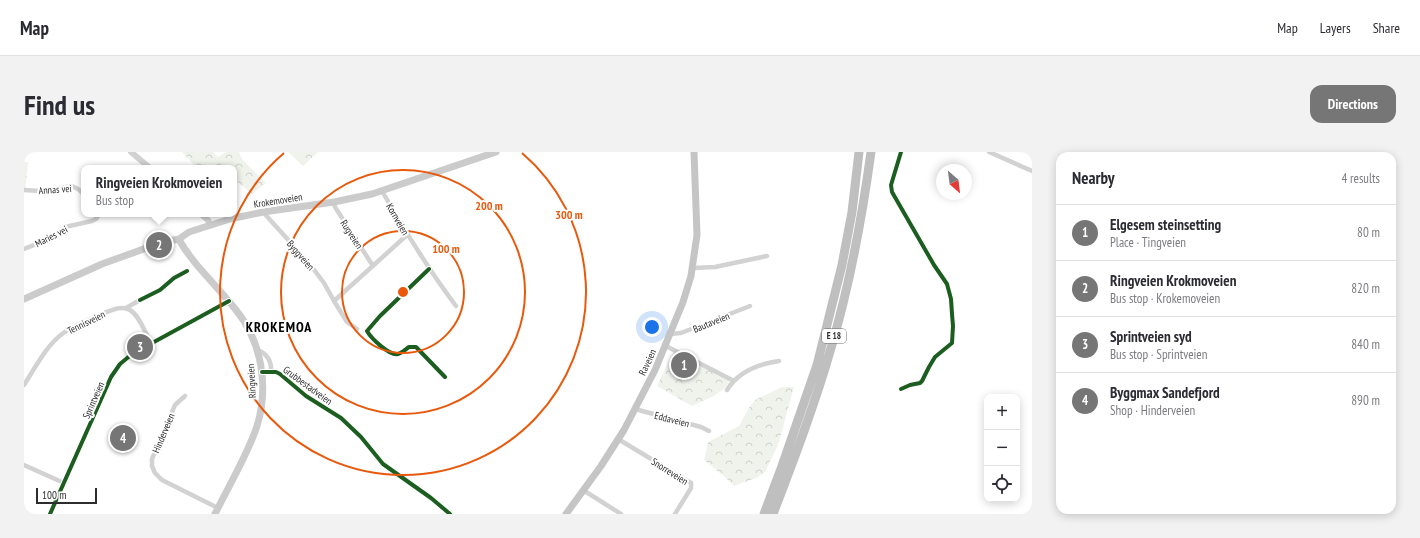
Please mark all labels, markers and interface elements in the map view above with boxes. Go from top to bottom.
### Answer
text: Map [20,16,49,40]
text: Map [1277,19,1298,37]
text: Layers [1320,19,1351,37]
text: Share [1373,19,1400,37]
button: Directions [1310,85,1396,123]
text: Find us [24,86,95,123]
north arrow [936,164,972,200]
popup [81,165,237,217]
text: Nearby [1072,167,1115,189]
text: 4 results [1341,170,1380,187]
text: Ringveien Krokmoveien [96,173,222,192]
street label: Annas vei [38,182,72,197]
street label: Krokemoveien [253,190,303,211]
text: Bus stop [96,192,134,209]
text: 200 m [475,198,503,213]
street label: Kornveien [383,201,412,238]
text: 300 m [555,207,583,222]
text: Elgesem steinsetting [1110,215,1221,234]
street label: Rugveien [337,217,366,251]
street label: Maries vei [33,223,70,250]
text: 1 [1082,224,1088,241]
text: 80 m [1357,224,1380,241]
pin: 2 [146,230,172,260]
text: Place · Tingveien [1110,234,1186,251]
street label: Byggveien [284,238,317,273]
text: 100 m [432,241,460,256]
text: Ringveien Krokmoveien [1110,271,1236,290]
text: 2 [1082,280,1088,297]
text: 820 m [1351,280,1380,297]
centre of rings [396,285,410,299]
text: Bus stop · Krokemoveien [1110,290,1220,307]
street label: Tennisveien [65,308,107,337]
street label: Bautaveien [691,309,731,336]
your location [642,317,662,337]
district label: KROKEMOA [246,318,312,336]
text: Sprintveien syd [1110,327,1192,346]
road number: E 18 [822,329,846,343]
pin: 3 [127,332,153,362]
text: 3 [1082,336,1088,353]
text: 840 m [1351,336,1380,353]
text: Bus stop · Sprintveien [1110,346,1207,363]
street label: Raveien [636,347,659,377]
pin: 1 [671,350,697,380]
street label: Ringveien [244,363,259,398]
street label: Grubbestadveien [280,363,335,408]
street label: Sprintveien [80,380,107,421]
text: Byggmax Sandefjord [1110,383,1220,402]
text: 4 [1082,392,1088,409]
text: 890 m [1351,392,1380,409]
map controls [984,394,1020,502]
button: + [984,394,1020,430]
text: Shop · Hinderveien [1110,402,1195,419]
street label: Eddaveien [653,409,691,430]
street label: Hinderveien [149,411,178,455]
pin: 4 [110,423,136,453]
button: − [984,430,1020,466]
street label: Snorreveien [649,455,691,488]
button: locate [984,466,1020,502]
scale bar [36,486,97,505]
text: 100 m [42,488,66,502]

